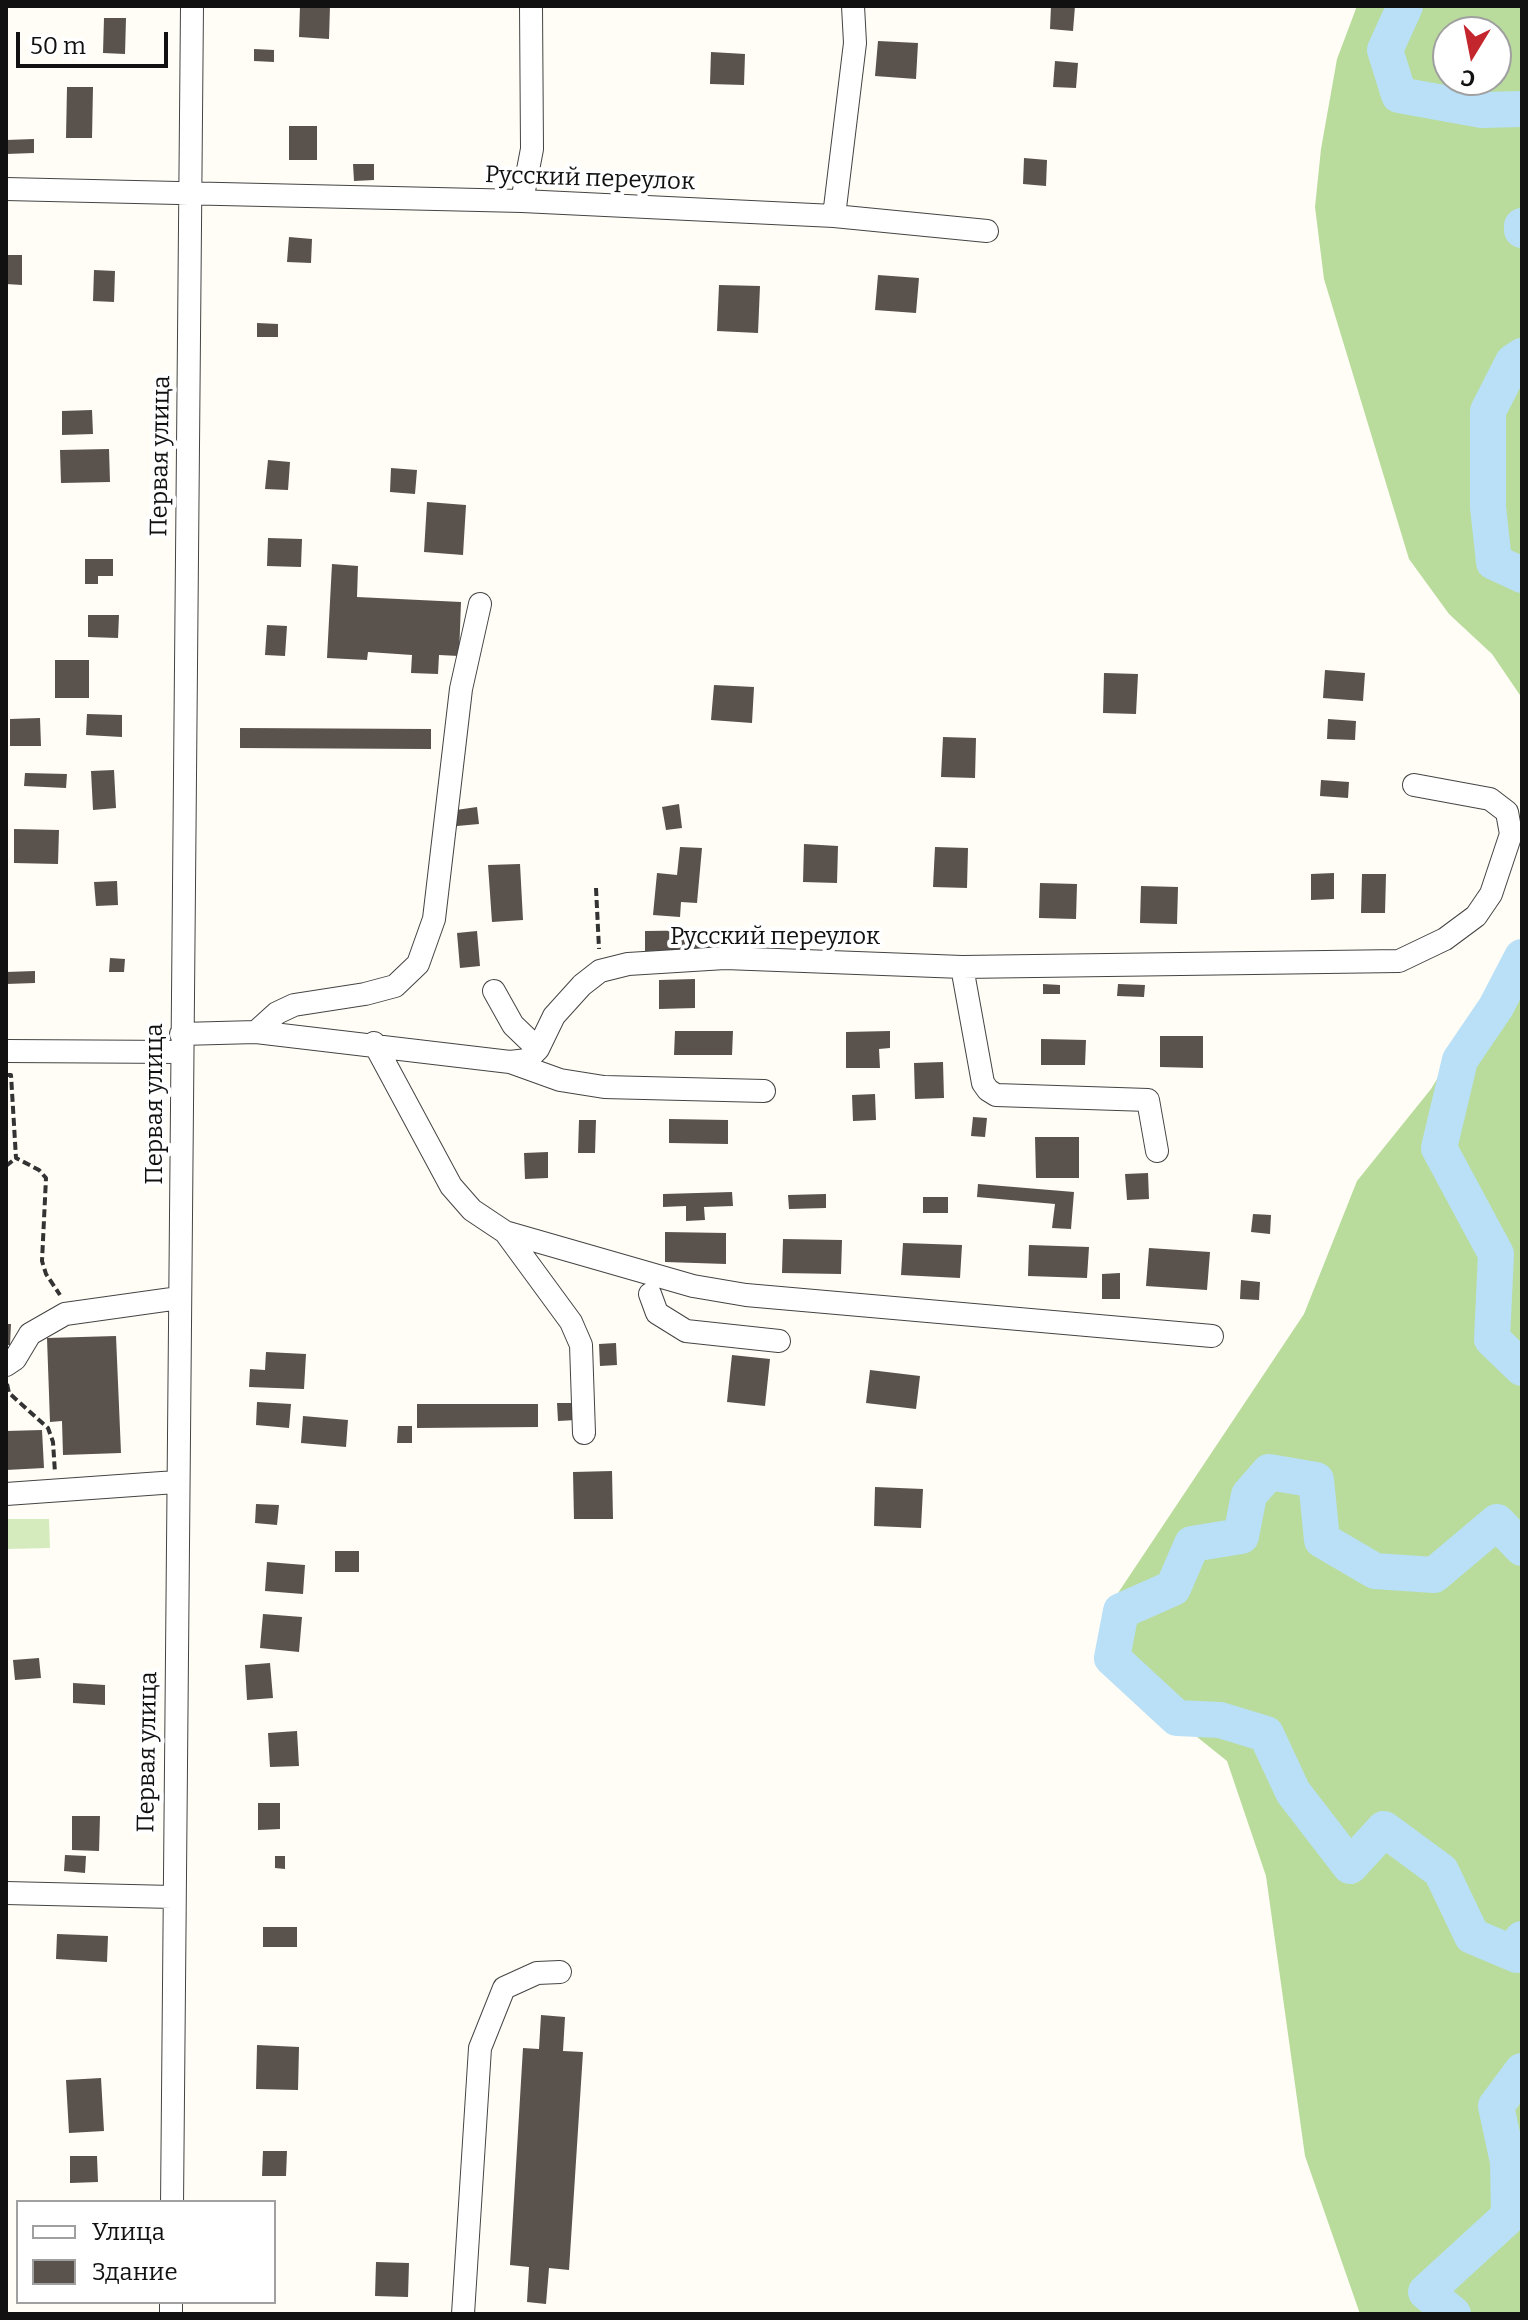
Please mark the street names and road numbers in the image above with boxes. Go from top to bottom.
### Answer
street label: Русский переулок [485,161,695,197]
street label: Первая улица [145,375,177,537]
street label: Русский переулок [670,923,880,951]
street label: Первая улица [141,1023,169,1185]
street label: Первая улица [132,1671,164,1833]

